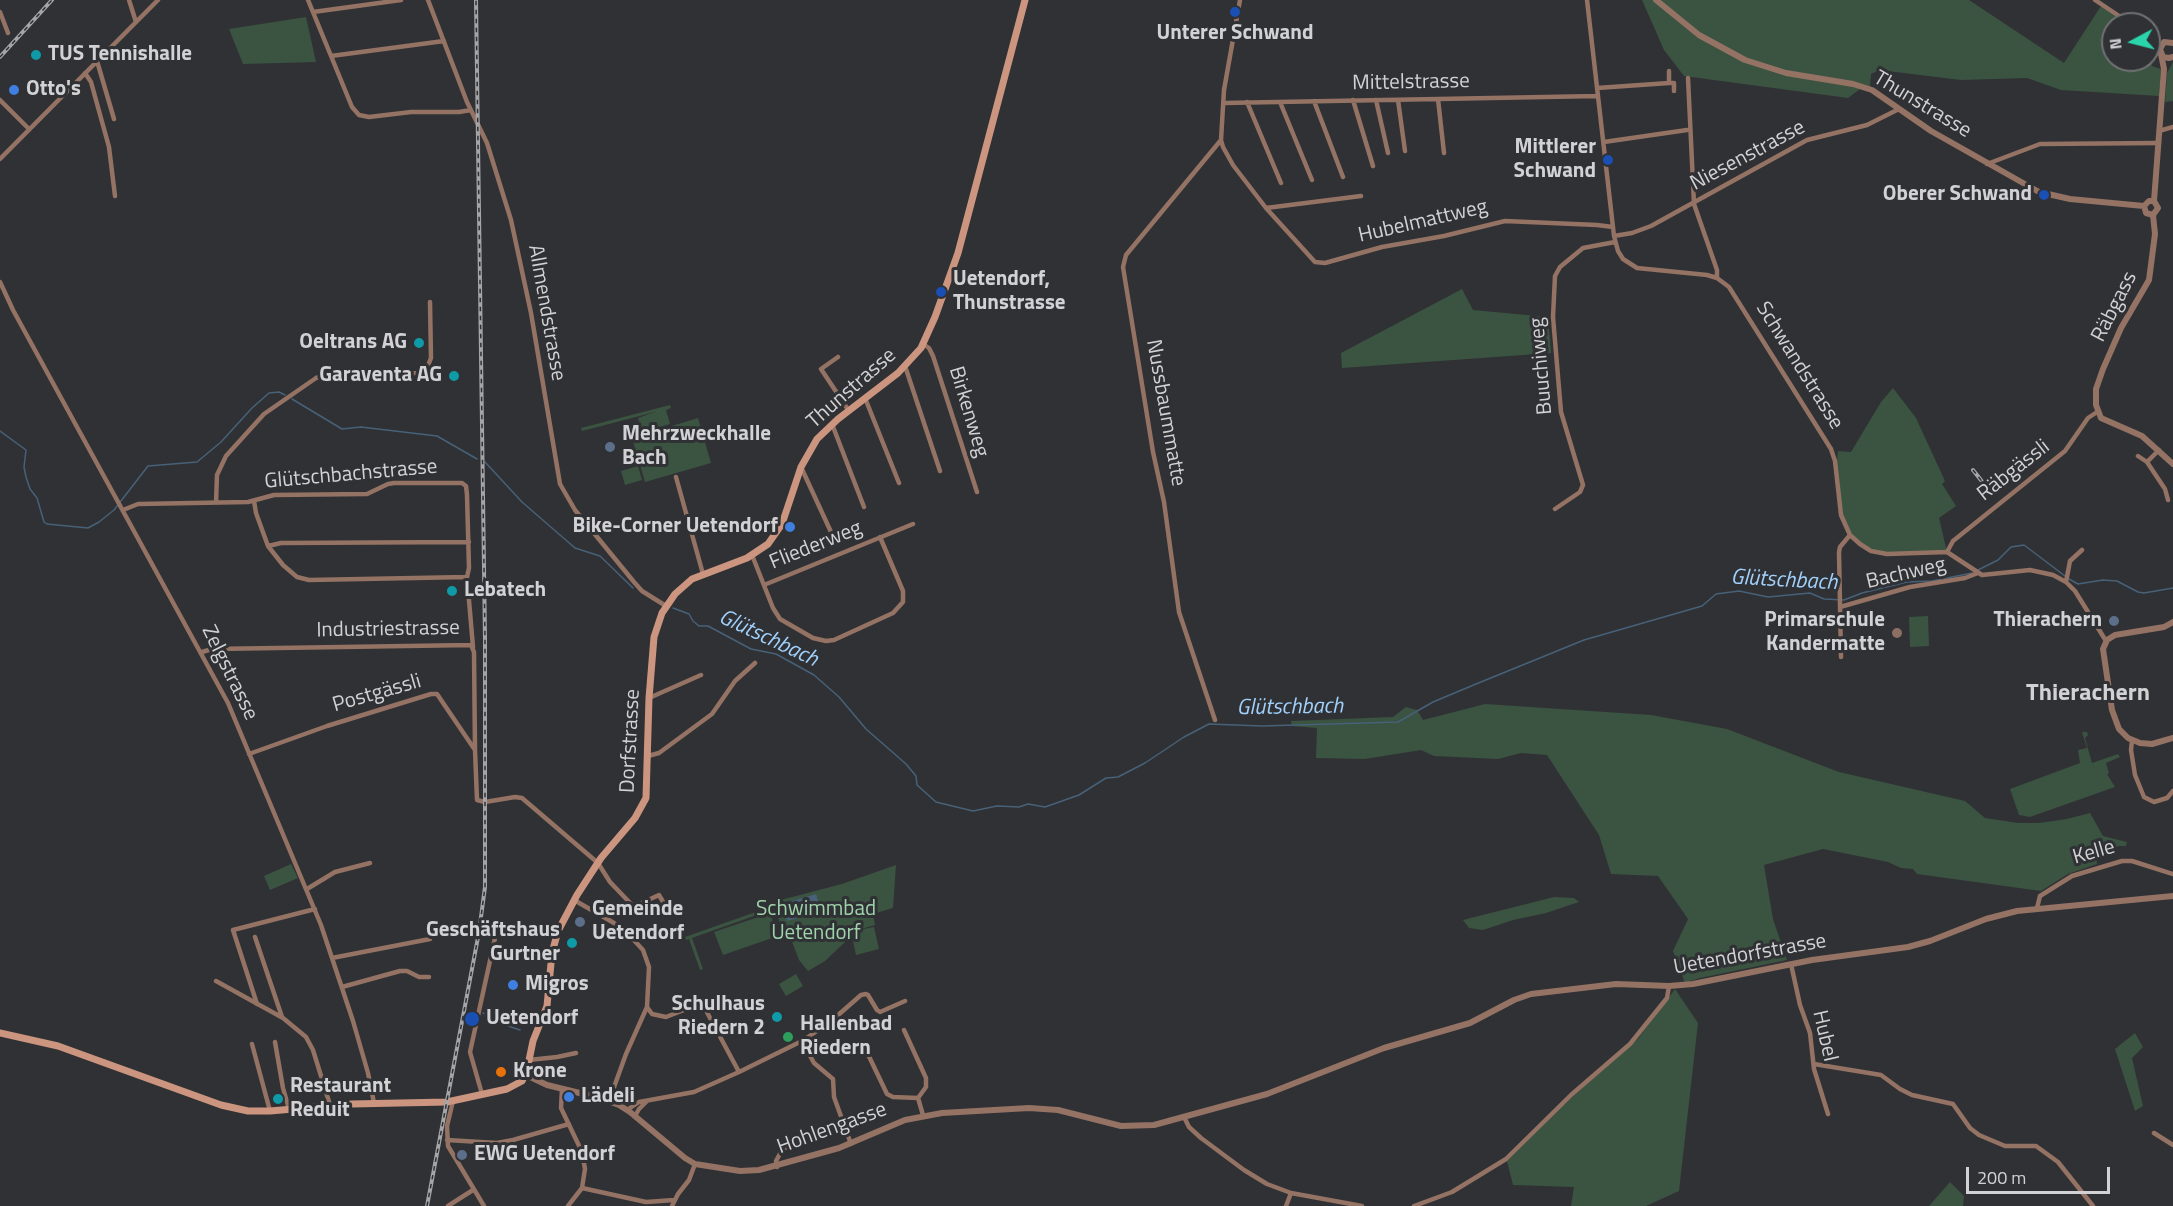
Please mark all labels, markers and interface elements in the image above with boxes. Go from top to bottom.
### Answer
marker: Unterer Schwand [1228,5,1242,19]
north arrow [2101,12,2161,72]
place label: Unterer Schwand [1157,21,1313,47]
text: N [2103,37,2128,51]
place label: TUS Tennishalle [48,42,192,68]
marker: TUS Tennishalle [29,48,43,62]
street label: Thunstrasse [1868,66,1976,144]
street label: Mittelstrasse [1352,69,1470,97]
place label: Otto's [26,77,81,103]
marker: Otto's [7,83,21,97]
street label: Niesenstrasse [1686,115,1810,197]
place label: Mittlerer Schwand [1514,135,1596,185]
marker: Mittlerer Schwand [1601,153,1615,167]
place label: Oberer Schwand [1883,182,2032,208]
marker: Oberer Schwand [2037,188,2051,202]
street label: Hubelmattweg [1356,195,1490,249]
street label: Allmendstrasse [522,243,570,383]
place label: Uetendorf, Thunstrasse [953,267,1066,317]
street label: Räbgass [2087,268,2143,346]
marker: Uetendorf, Thunstrasse [934,285,948,299]
street label: Schwandstrasse [1750,298,1848,434]
street label: Buuchiweg [1525,316,1559,416]
place label: Oeltrans AG [299,330,407,356]
marker: Oeltrans AG [412,336,426,350]
street label: Nussbaummatte [1140,338,1190,488]
street label: Thunstrasse [802,343,902,435]
place label: Garaventa AG [319,363,442,389]
street label: Birkenweg [942,364,994,460]
marker: Garaventa AG [447,369,461,383]
place label: Mehrzweckhalle Bach [622,422,771,472]
street label: Räbgässli [1973,435,2055,507]
marker: Mehrzweckhalle Bach [603,440,617,454]
street label: Glütschbachstrasse [263,455,439,495]
place label: Bike-Corner Uetendorf [573,514,778,540]
street label: Fliederweg [766,516,866,576]
marker: Bike-Corner Uetendorf [783,520,797,534]
street label: Bachweg [1864,553,1948,595]
water label: Glütschbach [1730,565,1838,597]
place label: Lebatech [464,578,546,604]
marker: Lebatech [445,584,459,598]
water label: Glütschbach [714,605,822,673]
place label: Primarschule Kandermatte [1764,608,1885,658]
place label: Thierachern [1994,608,2102,634]
marker: Thierachern [2107,614,2121,628]
street label: Industriestrasse [316,616,460,644]
street label: Zelgstrasse [195,621,263,725]
marker: Primarschule Kandermatte [1890,626,1904,640]
street label: Postgässli [330,669,424,719]
district label: Thierachern [2026,680,2150,708]
street label: Dorfstrasse [616,688,646,794]
water label: Glütschbach [1237,694,1343,722]
street label: Kelle [2070,835,2118,871]
place label: Gemeinde Uetendorf [592,897,684,947]
park label: Schwimmbad Uetendorf [756,897,876,947]
marker: Gemeinde Uetendorf [573,915,587,929]
place label: Geschäftshaus Gurtner [426,918,560,968]
street label: Uetendorfstrasse [1672,929,1828,981]
marker: Geschäftshaus Gurtner [565,936,579,950]
place label: Migros [525,972,589,998]
marker: Migros [506,978,520,992]
place label: Schulhaus Riedern 2 [671,992,765,1042]
place label: Uetendorf [486,1006,578,1032]
street label: Hubel [1806,1008,1842,1064]
marker: Uetendorf [463,1010,481,1028]
marker: Schulhaus Riedern 2 [770,1010,784,1024]
place label: Hallenbad Riedern [800,1012,892,1062]
marker: Hallenbad Riedern [781,1030,795,1044]
place label: Krone [513,1059,567,1085]
marker: Krone [494,1065,508,1079]
place label: Restaurant Reduit [290,1074,391,1124]
place label: Lädeli [581,1084,635,1110]
marker: Lädeli [562,1090,576,1104]
marker: Restaurant Reduit [271,1092,285,1106]
street label: Hohlengasse [774,1098,890,1160]
place label: EWG Uetendorf [474,1142,615,1168]
marker: EWG Uetendorf [455,1148,469,1162]
scale bar [1969,1155,2113,1193]
text: 200 m [1977,1164,2026,1191]

